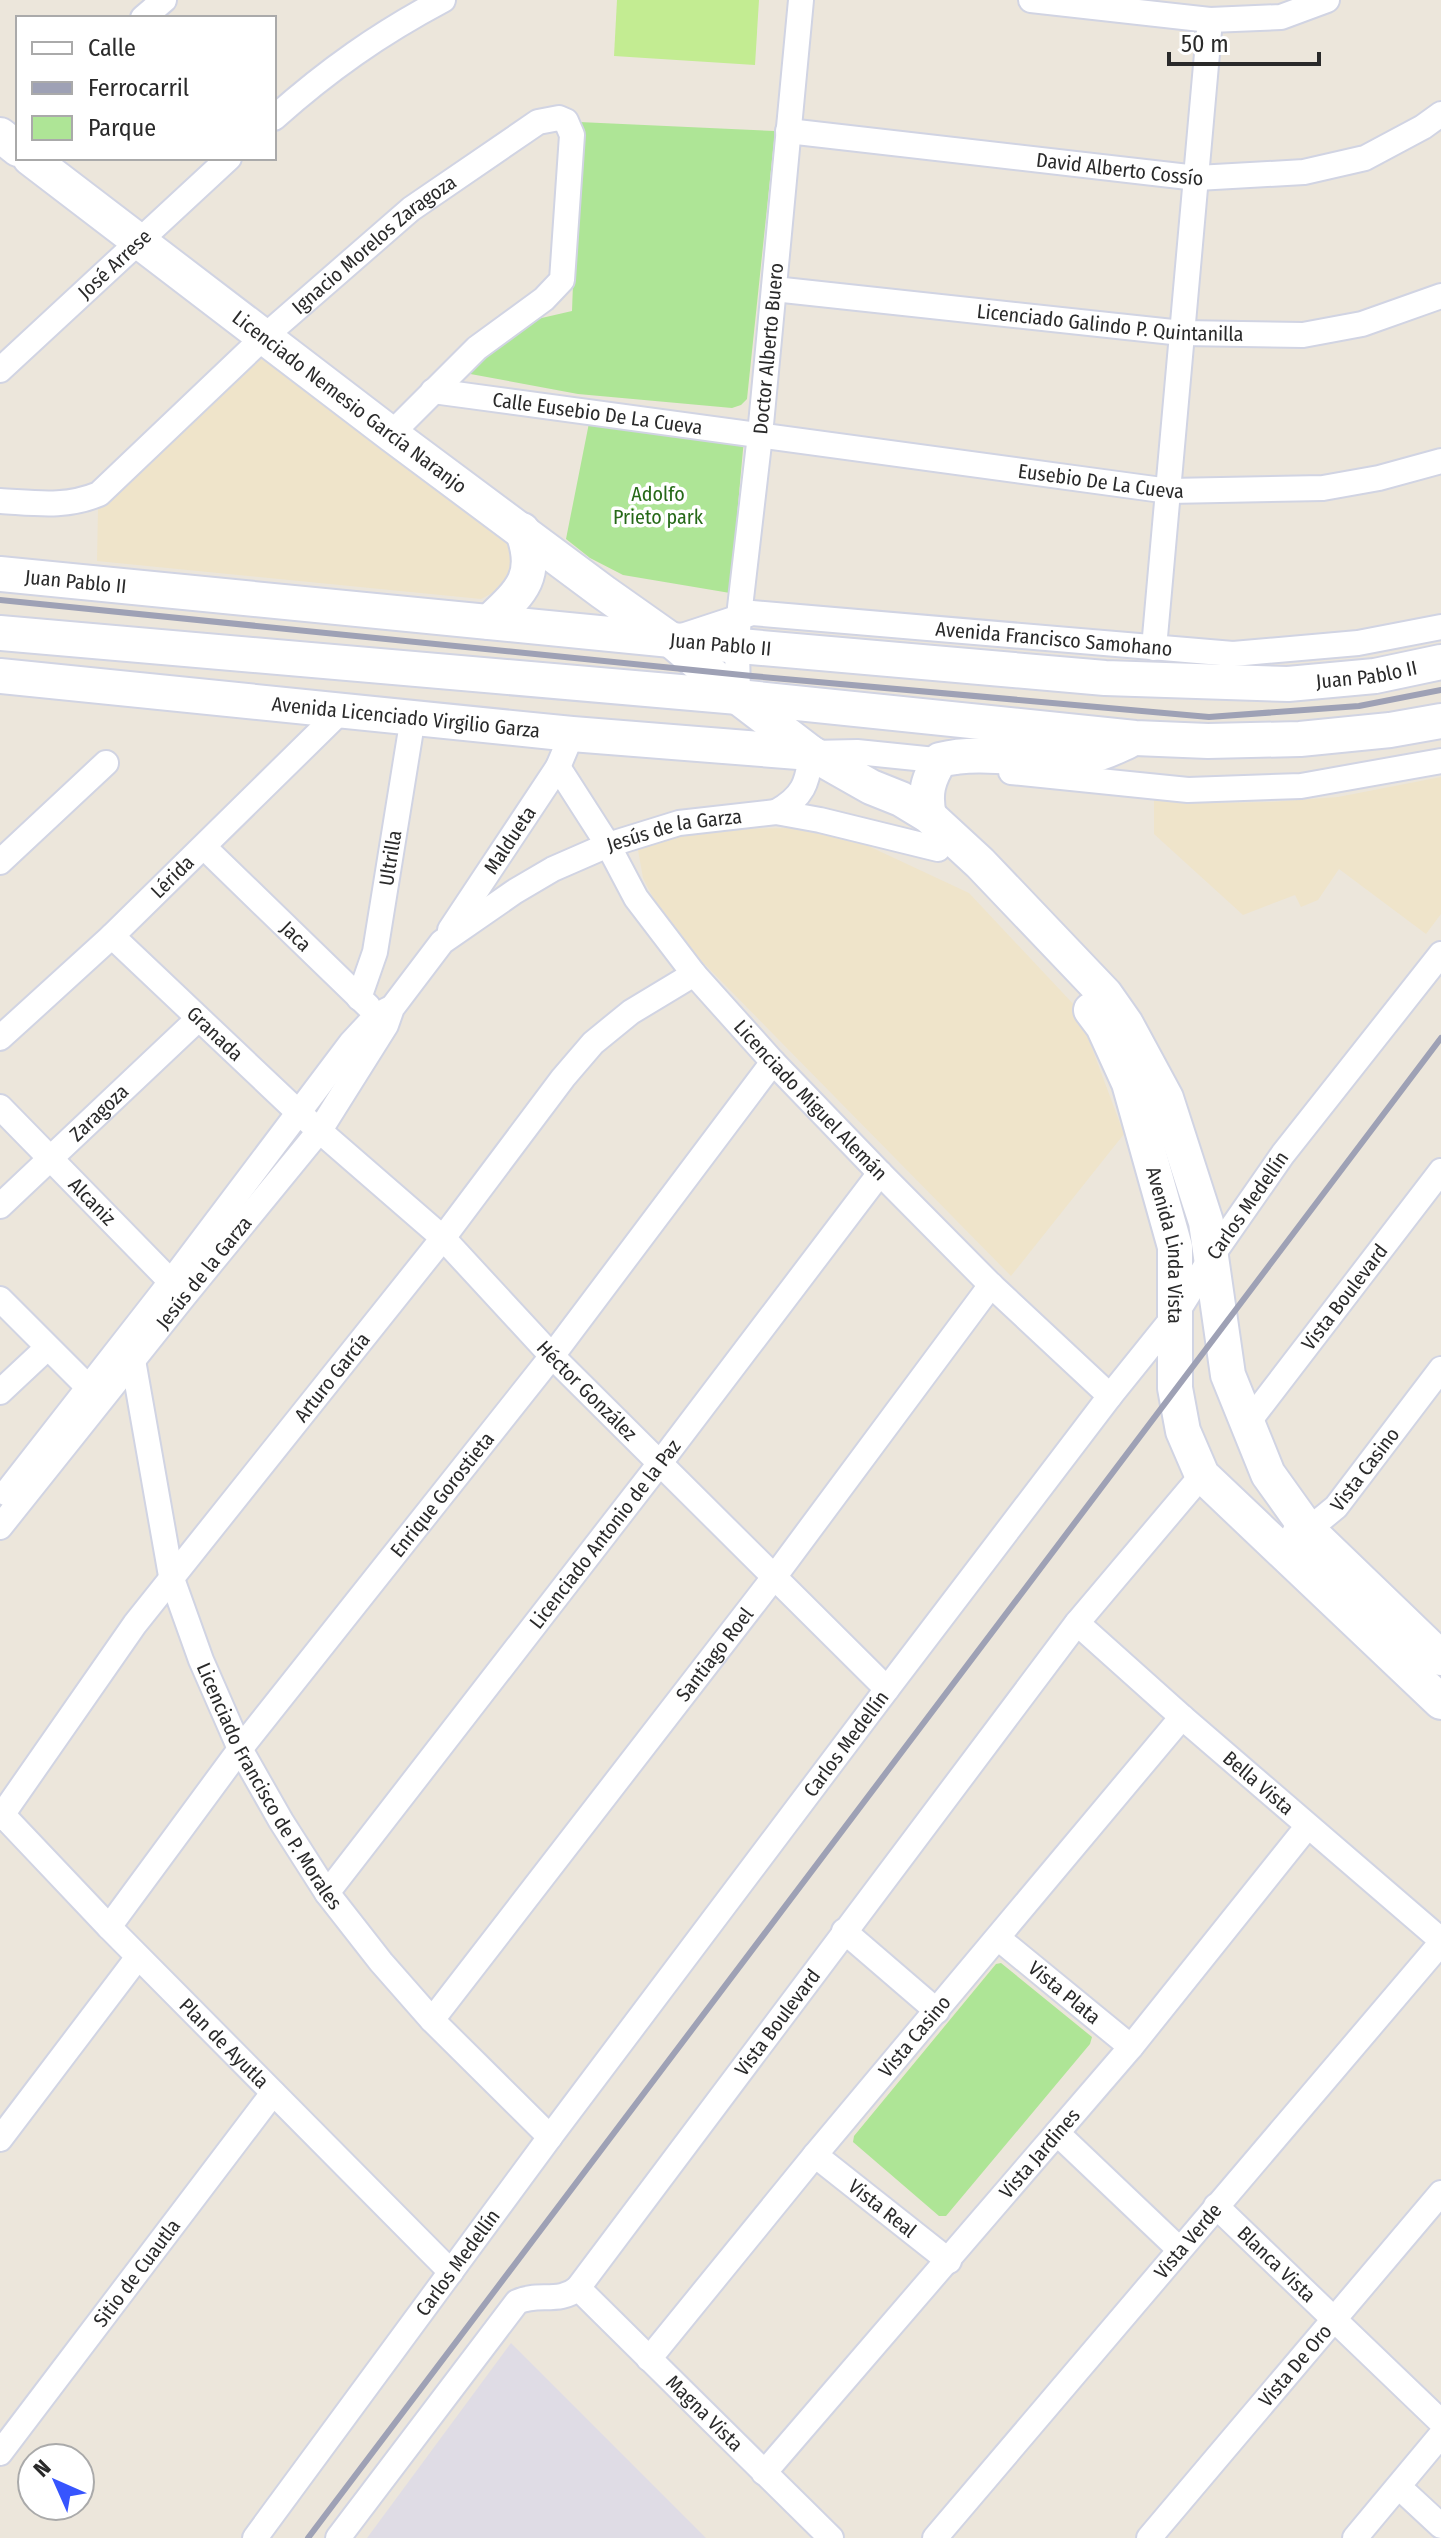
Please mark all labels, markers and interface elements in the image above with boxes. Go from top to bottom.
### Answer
legend [16,16,276,160]
scale bar [1169,16,1319,66]
text: 50 m [1181,30,1229,58]
text: Calle [88,34,136,62]
text: Ferrocarril [88,74,189,102]
text: Parque [88,114,156,142]
street label: David Alberto Cossío [1035,148,1204,190]
street label: Ignacio Morelos Zaragoza [287,170,461,319]
street label: José Arrese [73,224,156,304]
street label: Doctor Alberto Buero [748,262,788,436]
street label: Licenciado Galindo P. Quintanilla [976,299,1244,346]
street label: Licenciado Nemesio García Naranjo [228,305,472,498]
street label: Calle Eusebio De La Cueva [491,387,704,439]
street label: Eusebio De La Cueva [1017,459,1184,503]
park label: Adolfo Prieto park [613,482,704,529]
street label: Juan Pablo II [24,565,127,598]
street label: Avenida Francisco Samohano [935,617,1173,661]
street label: Juan Pablo II [669,628,772,661]
street label: Juan Pablo II [1315,655,1419,693]
street label: Avenida Licenciado Virgilio Garza [271,692,541,743]
street label: Maldueta [479,802,541,878]
street label: Jesús de la Garza [604,804,743,857]
street label: Ultrilla [374,828,407,887]
street label: Lérida [146,850,199,903]
street label: Jaca [276,916,316,956]
street label: Granada [182,1001,248,1066]
street label: Licenciado Miguel Alemán [729,1015,892,1185]
street label: Zaragoza [64,1079,133,1146]
street label: Carlos Medellín [1201,1146,1293,1264]
street label: Avenida Linda Vista [1141,1164,1187,1324]
street label: Alcaniz [64,1172,121,1230]
street label: Jesús de la Garza [151,1211,257,1334]
street label: Vista Boulevard [1296,1239,1393,1355]
street label: Arturo García [289,1328,375,1427]
street label: Héctor González [532,1336,642,1446]
street label: Vista Casino [1325,1423,1404,1516]
street label: Enrique Gorostieta [385,1427,499,1562]
street label: Licenciado Antonio de la Paz [524,1435,686,1633]
street label: Santiago Roel [671,1603,758,1706]
street label: Licenciado Francisco de P. Morales [192,1659,347,1914]
street label: Carlos Medellín [798,1686,894,1801]
street label: Bella Vista [1218,1746,1299,1820]
street label: Vista Plata [1024,1956,1105,2029]
street label: Vista Boulevard [730,1964,825,2080]
street label: Vista Casino [874,1991,956,2082]
street label: Plan de Ayutla [174,1993,274,2093]
street label: Vista Jardines [994,2103,1085,2203]
street label: Vista Real [844,2174,921,2243]
street label: Vista Verde [1149,2198,1226,2283]
street label: Carlos Medellín [410,2204,505,2321]
street label: Sitio de Cuautla [88,2214,185,2332]
street label: Blanca Vista [1232,2221,1321,2307]
street label: Vista De Oro [1253,2319,1337,2412]
street label: Magna Vista [661,2370,748,2456]
north arrow [16,2442,96,2522]
text: N [28,2454,56,2482]

